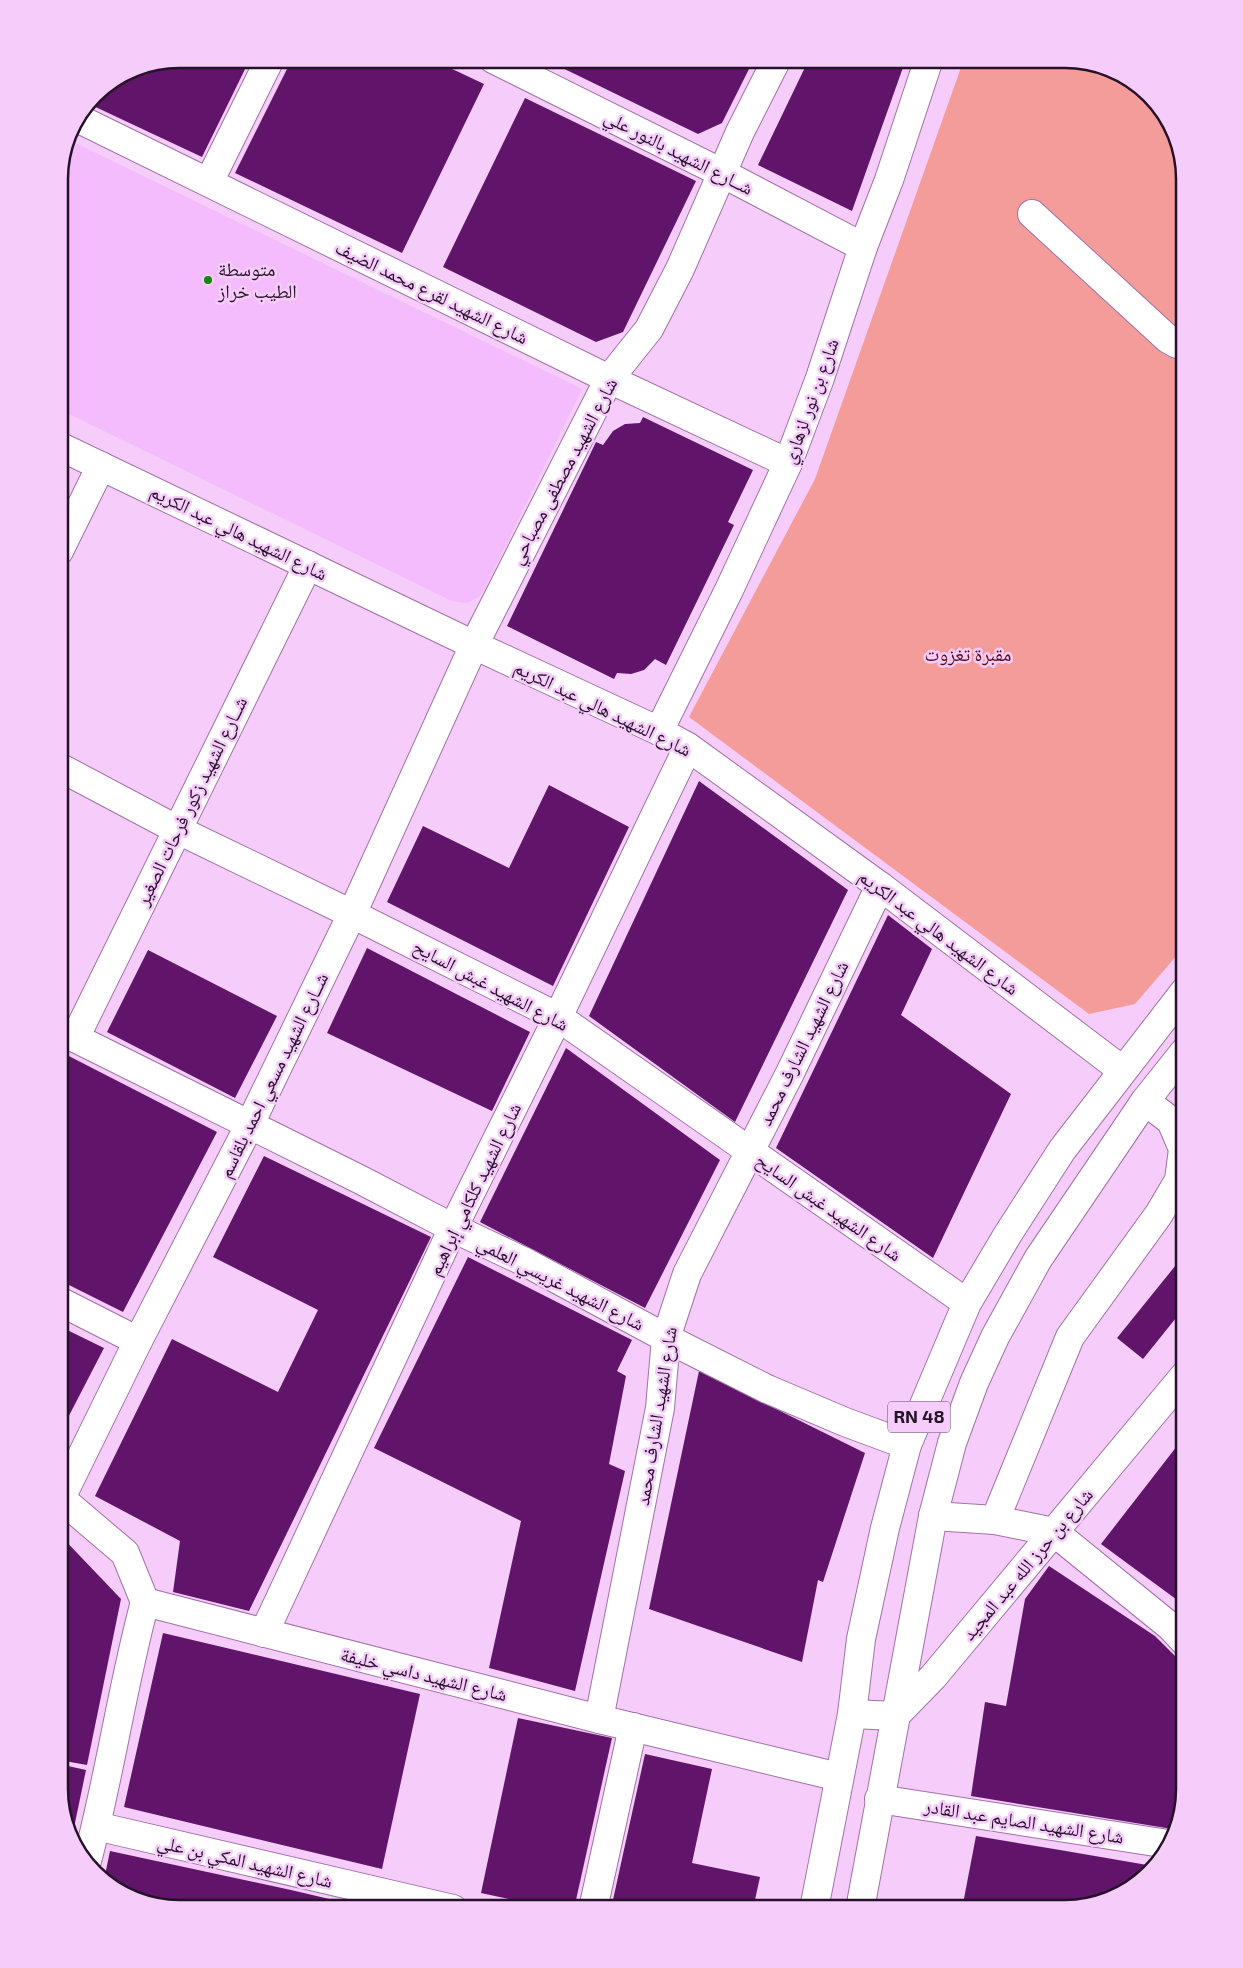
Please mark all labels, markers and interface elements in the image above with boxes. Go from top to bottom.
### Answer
street label: شــارع الشهيد بالنور علي [599,104,758,203]
street label: شارع الشهيد لقرع محمد الضيف [332,235,532,349]
place label: متوسطة الطيب خراز [217,257,297,303]
marker: متوسطة الطيب خراز [202,274,214,286]
street label: شارع بن نور لزهاري [776,335,847,468]
street label: شارع الشهيد مصطفى مصباحي [504,374,626,570]
street label: شارع الشهيد هالي عبد الكريم [145,479,332,589]
park label: مقبرة تغزوت [925,642,1011,666]
street label: شارع الشهيد هالي عبد الكريم [509,655,696,765]
street label: شــارع الشهيد زكور فرحات الصغير [129,693,252,910]
street label: شارع الشهيد هالي عبد الكريم [852,864,1024,1003]
street label: شارع الشهيد غبش السايح [409,934,573,1037]
street label: شارع الشهيد الشارف محمد [753,957,853,1129]
street label: شــارع الشهيد مسعي احمد بلقاسم [213,968,337,1183]
street label: شارع الشهيد كلكامي إبراهيم [422,1099,530,1281]
street label: شارع الشهيد غبش السايح [751,1148,907,1267]
street label: شارع الشهيد غريسي العلمي [472,1230,649,1339]
street label: شارع الشهيد الشارف محمد [630,1325,682,1507]
road number: RN 48 [888,1401,950,1432]
street label: شارع بن حرز الله عبد المجيد [956,1483,1098,1645]
street label: شارع الشهيد داسي خليفة [337,1642,510,1710]
street label: شارع الشهيد الصايم عبد القادر [921,1793,1126,1850]
street label: شارع الشهيد المكي بن علي [154,1829,335,1897]

